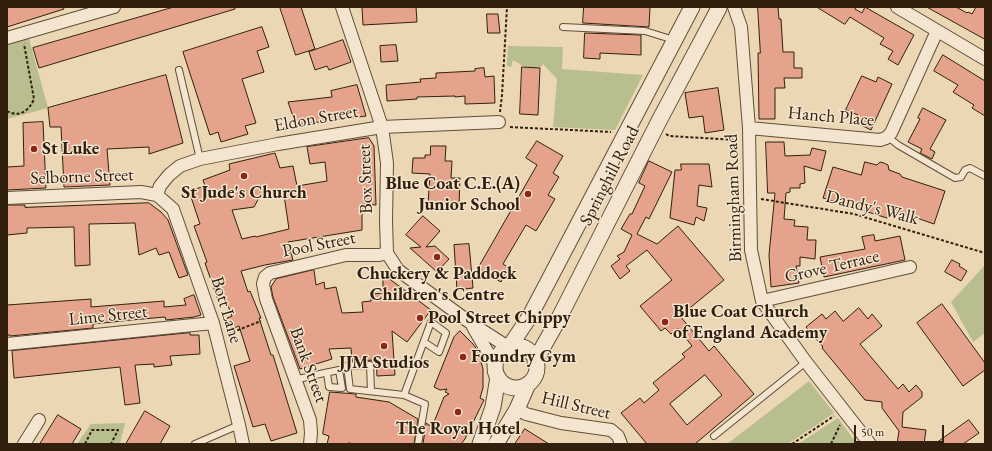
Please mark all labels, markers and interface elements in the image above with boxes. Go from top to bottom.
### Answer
street label: Eldon Street [272,101,360,137]
street label: Hanch Place [787,102,875,132]
street label: Springhill Road [576,123,644,229]
street label: Birmingham Road [721,133,747,263]
place label: St Luke [42,138,99,160]
marker: St Luke [29,144,39,154]
street label: Box Street [354,144,378,214]
street label: Selborne Street [30,164,134,190]
marker: St Jude's Church [239,171,249,181]
place label: Blue Coat C.E.(A) Junior School [386,173,520,216]
place label: St Jude's Church [181,182,307,204]
street label: Dandy's Walk [823,186,921,230]
marker: Blue Coat C.E.(A) Junior School [523,189,533,199]
street label: Pool Street [281,227,357,263]
street label: Grove Terrace [783,246,881,288]
marker: Chuckery & Paddock Children's Centre [432,252,442,262]
place label: Chuckery & Paddock Children's Centre [357,263,517,306]
street label: Bott Lane [206,274,246,346]
street label: Lime Street [68,301,148,331]
place label: Blue Coat Church of England Academy [673,301,827,344]
place label: Pool Street Chippy [428,307,571,329]
marker: Pool Street Chippy [415,313,425,323]
marker: Blue Coat Church of England Academy [660,317,670,327]
street label: Bank Street [284,324,332,406]
marker: JJM Studios [379,341,389,351]
place label: Foundry Gym [471,346,576,368]
place label: JJM Studios [339,352,429,374]
marker: Foundry Gym [458,352,468,362]
street label: Hill Street [539,388,613,424]
marker: The Royal Hotel [453,407,463,417]
scale bar [856,417,946,443]
place label: The Royal Hotel [395,418,521,440]
text: 50 m [861,424,884,440]

